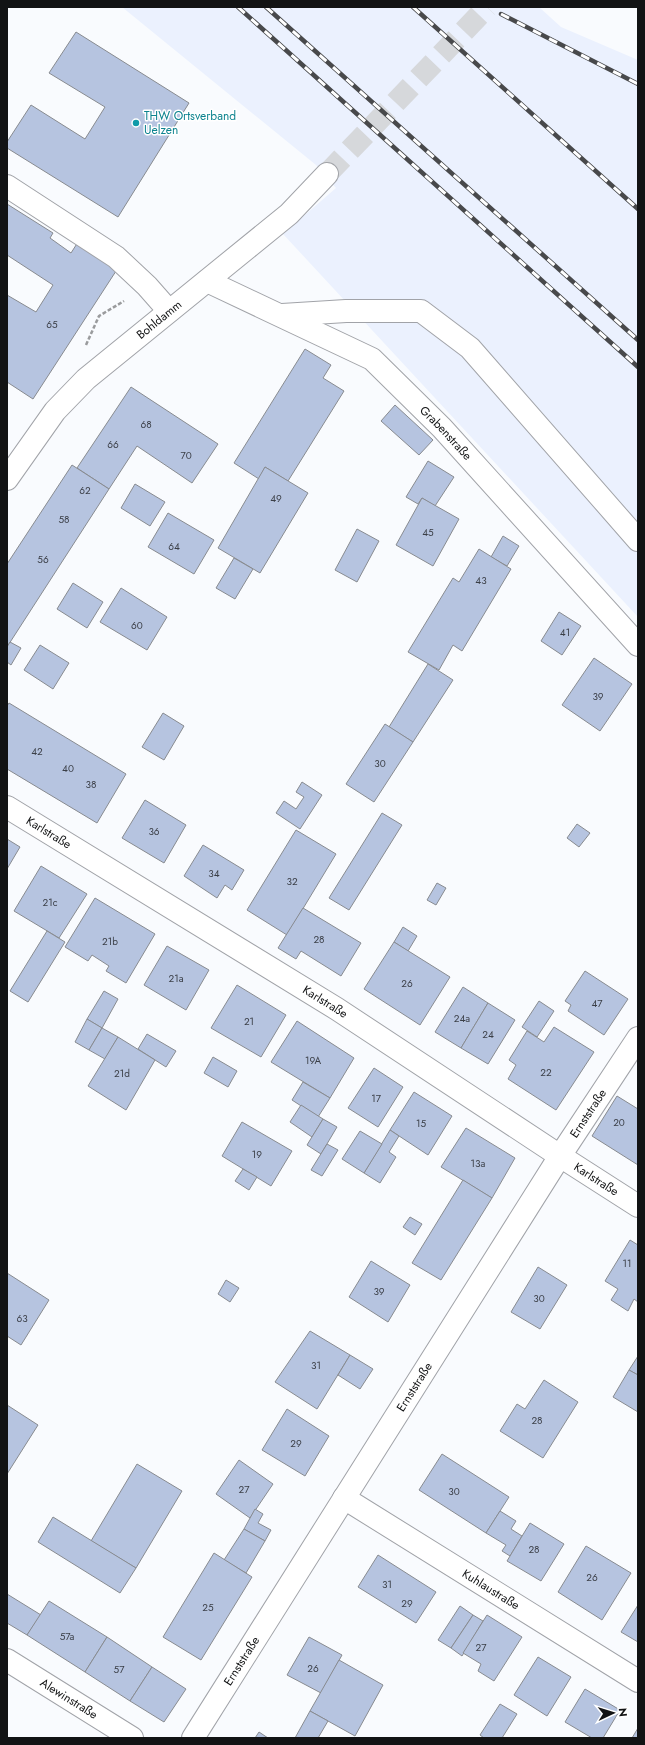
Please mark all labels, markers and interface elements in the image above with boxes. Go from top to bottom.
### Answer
place label: THW Ortsverband Uelzen [144,107,236,139]
marker: THW Ortsverband Uelzen [131,118,141,128]
street label: Bohldamm [133,296,186,344]
house number: 65 [46,317,58,332]
street label: Grabenstraße [415,402,476,464]
house number: 68 [140,417,152,432]
house number: 66 [107,437,119,452]
house number: 70 [180,448,192,463]
house number: 62 [79,483,91,498]
house number: 49 [270,491,282,506]
house number: 58 [58,512,70,527]
house number: 45 [422,525,434,540]
house number: 64 [168,539,180,554]
house number: 56 [37,552,49,567]
house number: 43 [475,573,487,588]
house number: 60 [131,618,143,633]
house number: 41 [560,625,570,640]
house number: 39 [592,689,604,704]
house number: 42 [31,744,43,759]
house number: 30 [374,756,386,771]
house number: 40 [62,761,74,776]
house number: 38 [86,777,96,792]
street label: Karlstraße [23,812,75,853]
house number: 36 [148,824,160,839]
house number: 34 [208,866,220,881]
house number: 32 [286,874,298,889]
house number: 21c [43,895,58,910]
house number: 28 [313,932,325,947]
house number: 21b [102,934,118,949]
house number: 21a [169,971,184,986]
house number: 26 [401,976,413,991]
street label: Karlstraße [299,981,351,1023]
house number: 47 [591,996,603,1011]
house number: 24a [454,1011,470,1026]
house number: 21 [244,1014,254,1029]
house number: 24 [482,1027,494,1042]
house number: 19A [305,1053,321,1068]
house number: 22 [540,1065,552,1080]
house number: 21d [114,1066,130,1081]
street label: Ernststraße [565,1085,611,1142]
house number: 17 [371,1091,382,1106]
house number: 20 [613,1115,625,1130]
house number: 15 [416,1116,426,1131]
house number: 19 [252,1147,262,1162]
house number: 13a [471,1156,486,1171]
street label: Karlstraße [570,1158,622,1200]
house number: 11 [623,1256,632,1271]
house number: 39 [373,1284,385,1299]
house number: 30 [533,1291,545,1306]
house number: 63 [16,1311,28,1326]
house number: 31 [311,1358,321,1373]
street label: Ernststraße [392,1359,437,1415]
house number: 28 [531,1413,543,1428]
house number: 29 [290,1436,302,1451]
house number: 27 [239,1482,250,1497]
house number: 30 [448,1484,460,1499]
house number: 28 [528,1542,540,1557]
street label: Kuhlaustraße [459,1565,523,1614]
house number: 26 [586,1570,598,1585]
house number: 31 [382,1577,392,1592]
house number: 29 [401,1596,413,1611]
house number: 25 [202,1600,214,1615]
house number: 57a [60,1629,75,1644]
street label: Ernststraße [219,1633,264,1689]
house number: 27 [476,1640,487,1655]
house number: 26 [307,1661,319,1676]
house number: 57 [114,1662,125,1677]
street label: Alewinstraße [37,1674,101,1723]
north arrow [593,1693,633,1733]
text: N [615,1707,631,1717]

